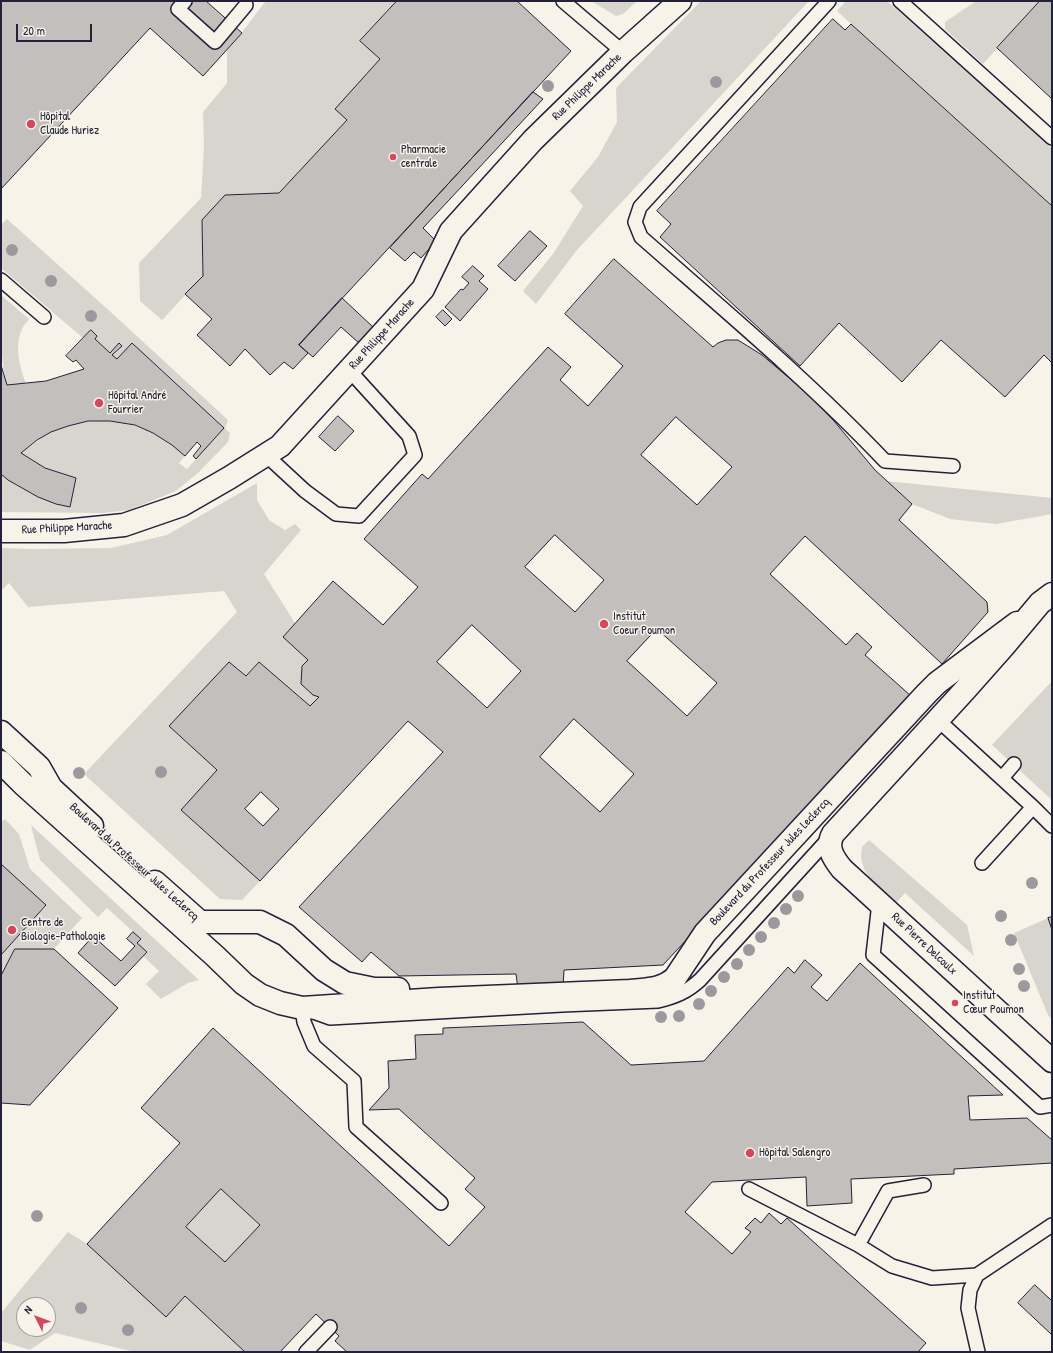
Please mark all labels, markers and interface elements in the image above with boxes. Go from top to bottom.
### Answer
scale bar [18,16,94,42]
text: 20 m [23,22,45,39]
street label: Rue Philippe Marache [549,50,625,124]
place label: Hôpital Claude Huriez [40,110,99,138]
marker: Hôpital Claude Huriez [25,118,37,130]
place label: Pharmacie centrale [401,143,446,171]
marker: Pharmacie centrale [388,152,398,162]
street label: Rue Philippe Marache [346,296,418,372]
place label: Hôpital André Fourrier [108,389,166,417]
marker: Hôpital André Fourrier [93,397,105,409]
street label: Rue Philippe Marache [21,518,113,538]
place label: Institut Coeur Poumon [613,610,675,638]
marker: Institut Coeur Poumon [598,618,610,630]
street label: Boulevard du Professeur Jules Leclercq [707,795,833,929]
street label: Boulevard du Professeur Jules Leclercq [66,800,202,924]
street label: Rue Pierre Delcoulx [888,910,960,978]
place label: Centre de Biologie-Pathologie [21,916,106,944]
marker: Centre de Biologie-Pathologie [6,924,18,936]
place label: Institut Cœur Poumon [963,989,1024,1017]
marker: Institut Cœur Poumon [950,998,960,1008]
place label: Hôpital Salengro [759,1146,830,1160]
marker: Hôpital Salengro [744,1147,756,1159]
north arrow [16,1297,56,1337]
text: N [21,1303,35,1317]

